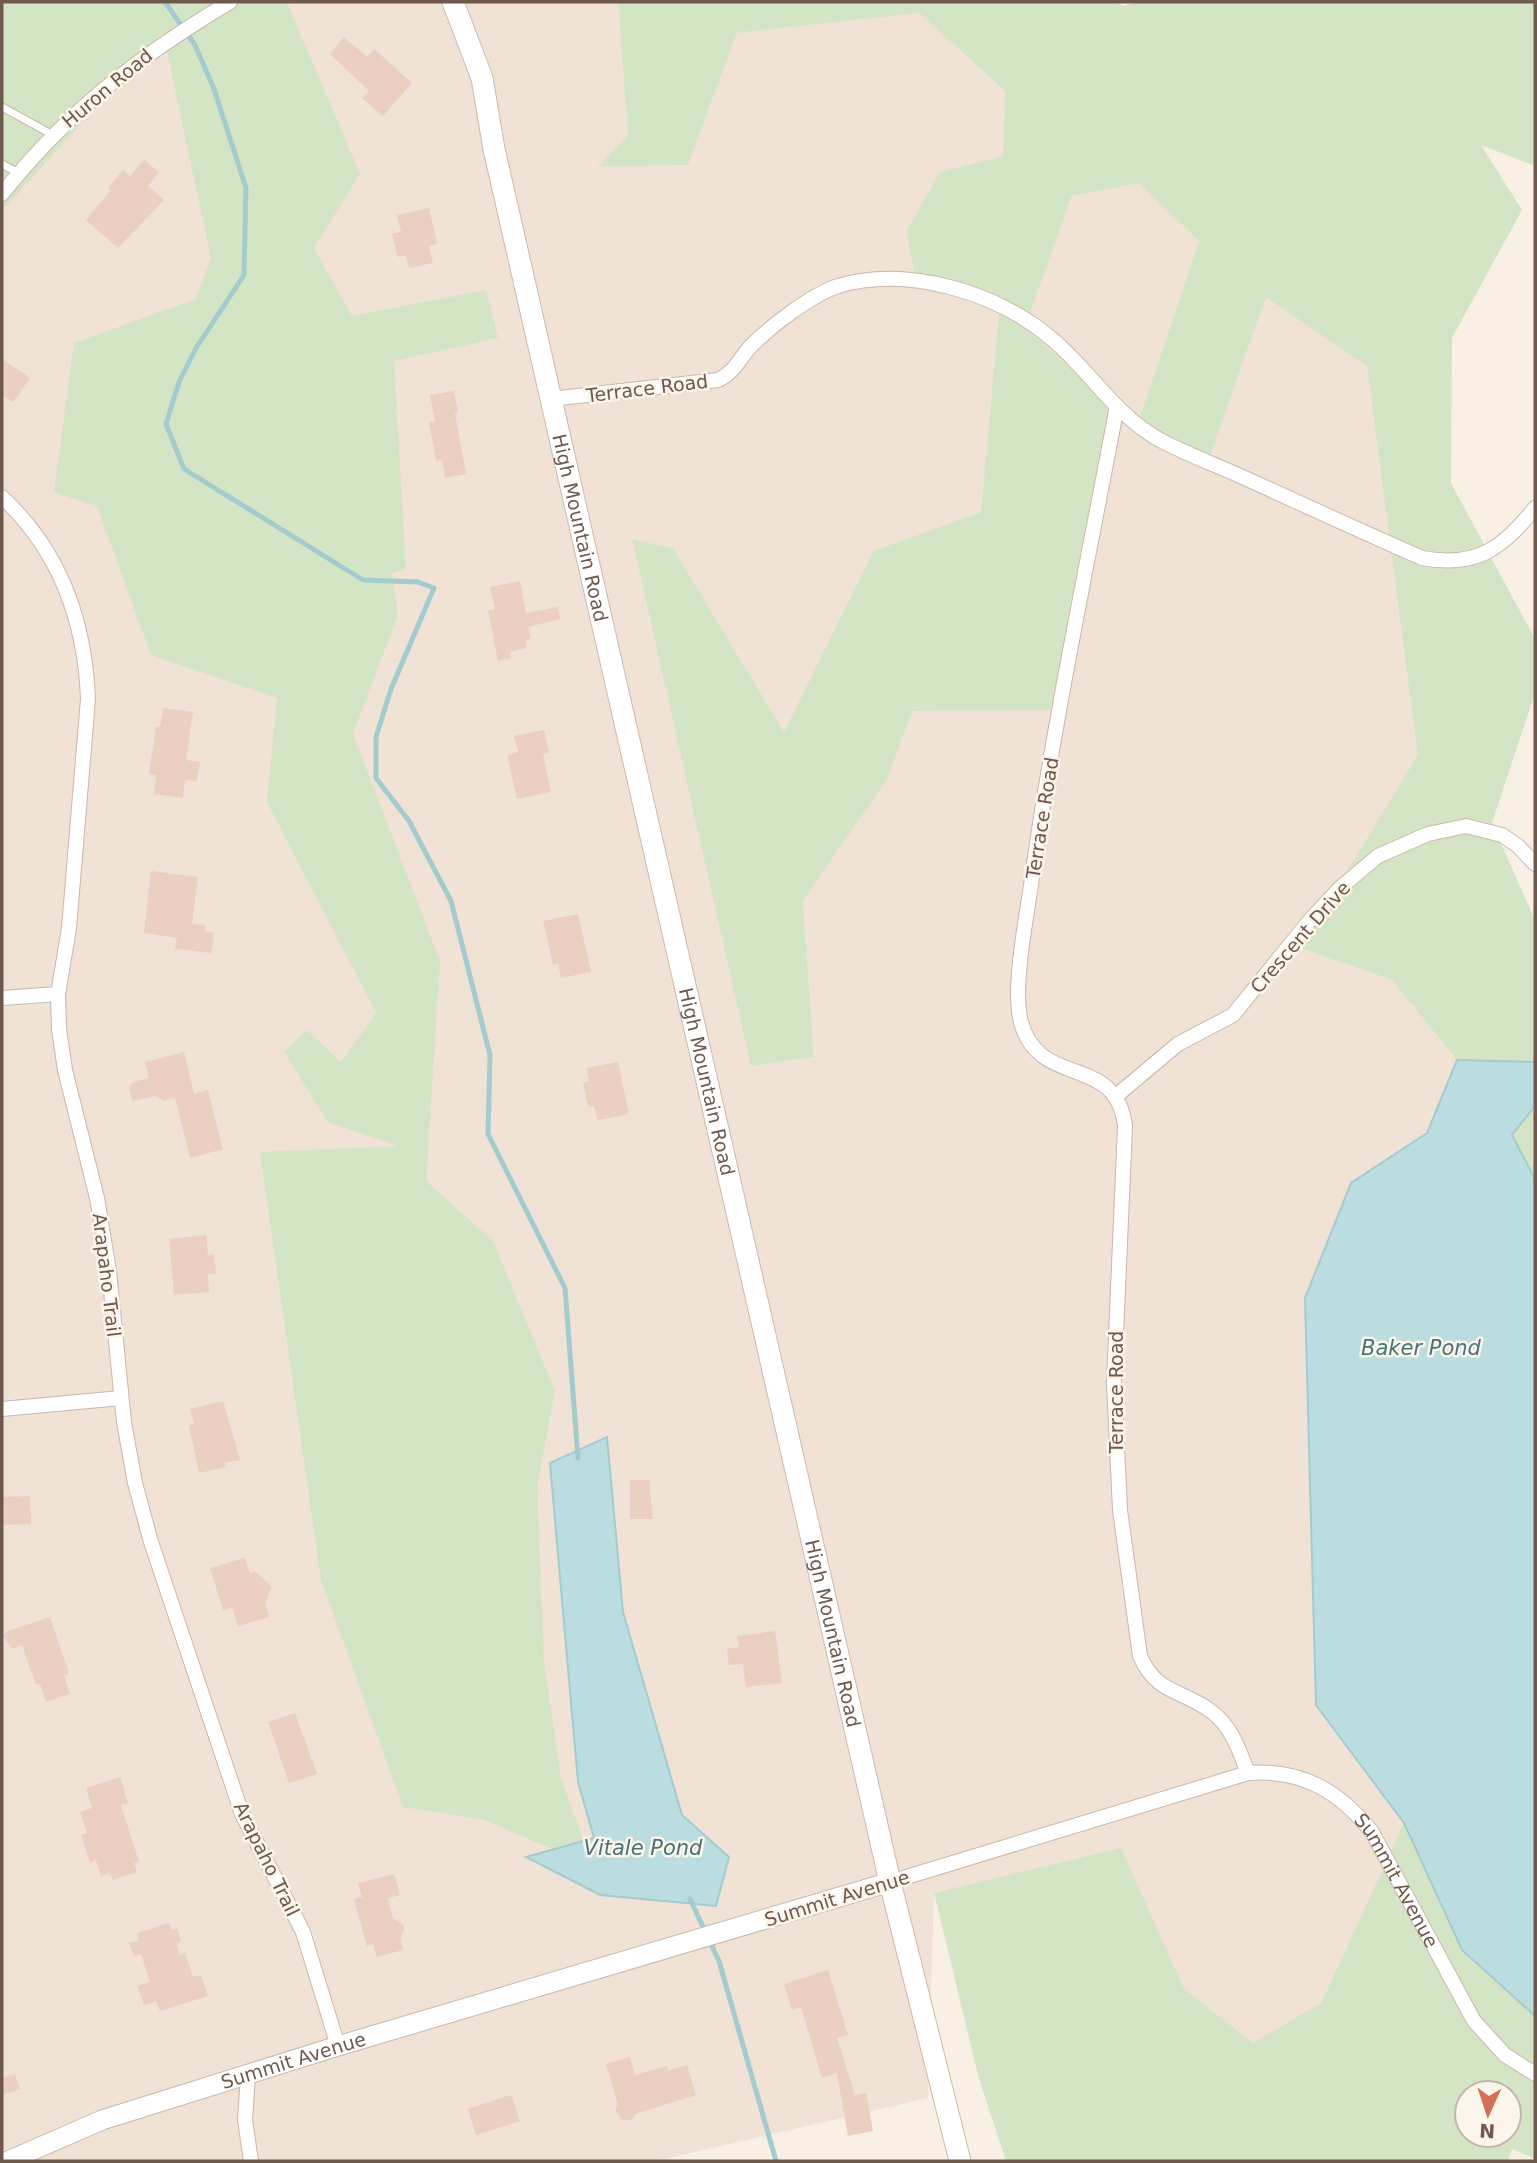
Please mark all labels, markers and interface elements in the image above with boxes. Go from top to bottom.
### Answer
street label: Huron Road [57,44,157,132]
street label: Terrace Road [584,370,709,407]
street label: High Mountain Road [548,432,613,624]
street label: Terrace Road [1021,756,1062,881]
street label: Crescent Drive [1246,877,1354,997]
street label: High Mountain Road [675,986,739,1178]
street label: Arapaho Trail [88,1212,126,1338]
street label: Terrace Road [1105,1331,1127,1454]
water label: Baker Pond [1361,1336,1482,1360]
street label: High Mountain Road [801,1537,865,1729]
street label: Arapaho Trail [230,1798,304,1920]
street label: Summit Avenue [1350,1809,1443,1951]
water label: Vitale Pond [584,1836,703,1860]
street label: Summit Avenue [762,1865,912,1931]
street label: Summit Avenue [218,2027,368,2093]
north arrow [1453,2079,1523,2149]
text: N [1479,2120,1496,2142]

